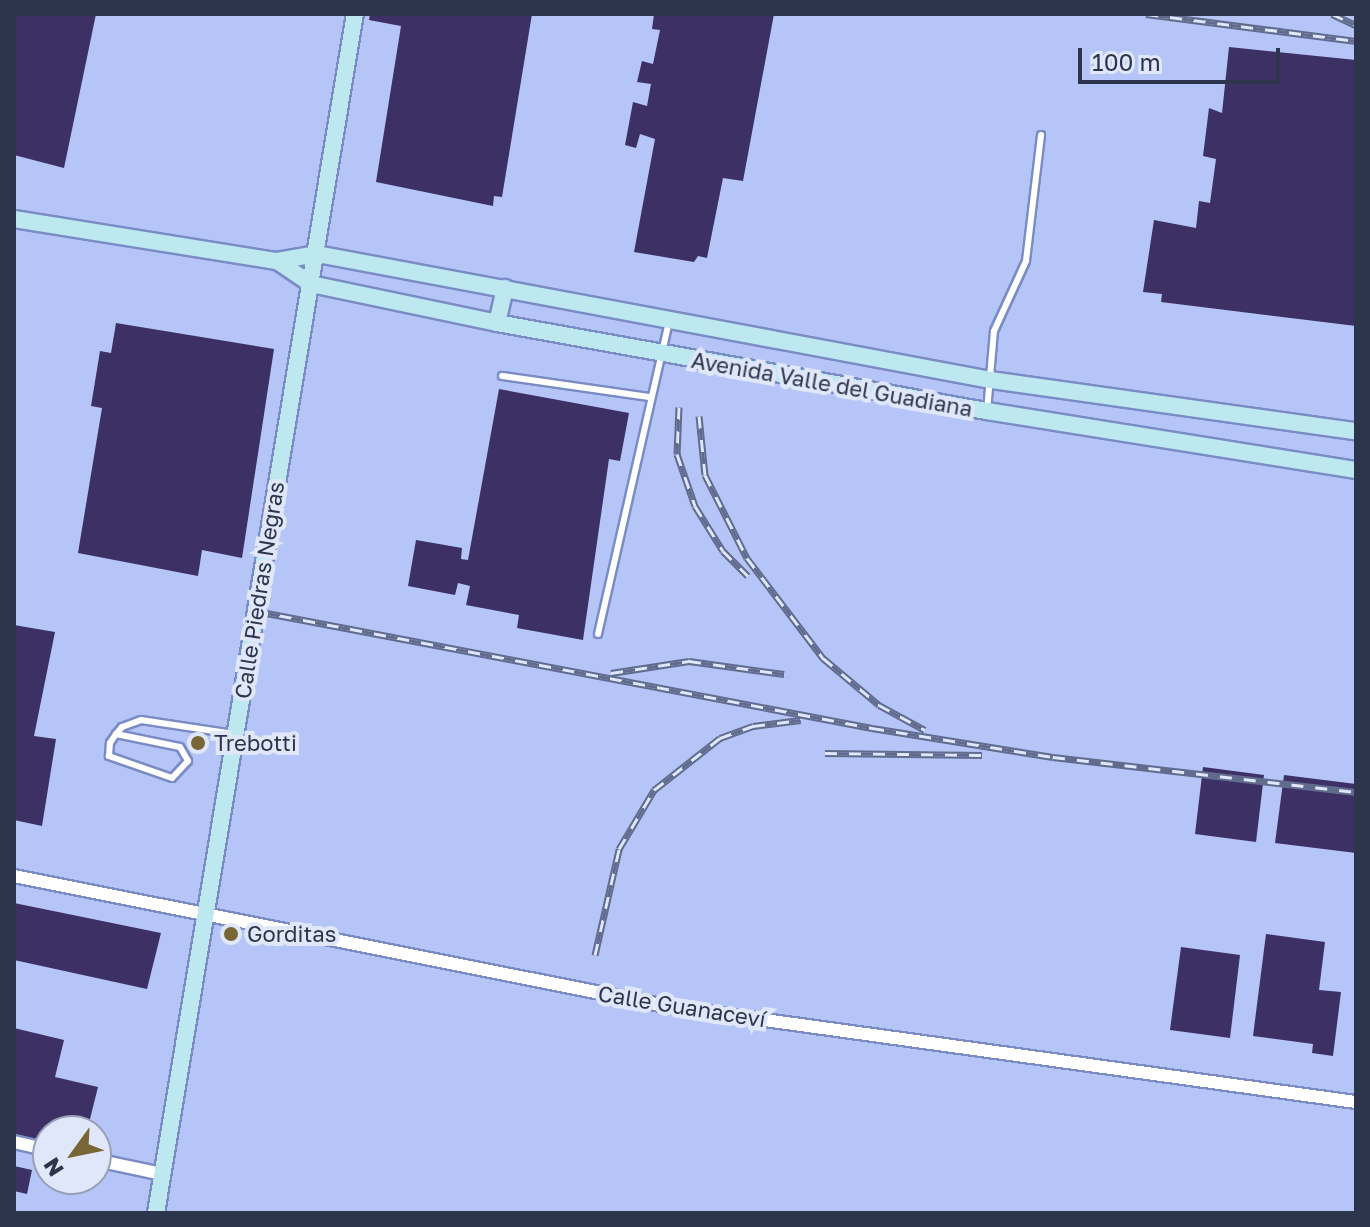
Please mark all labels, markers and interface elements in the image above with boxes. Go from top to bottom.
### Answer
scale bar [1082,32,1284,82]
text: 100 m [1092,47,1161,76]
street label: Avenida Valle del Guadiana [689,346,975,422]
street label: Calle Piedras Negras [229,480,289,700]
place label: Trebotti [214,730,297,756]
marker: Trebotti [189,734,207,752]
place label: Gorditas [247,921,336,947]
marker: Gorditas [222,925,240,943]
street label: Calle Guanaceví [596,980,768,1032]
north arrow [32,1115,112,1195]
text: N [37,1153,69,1182]

